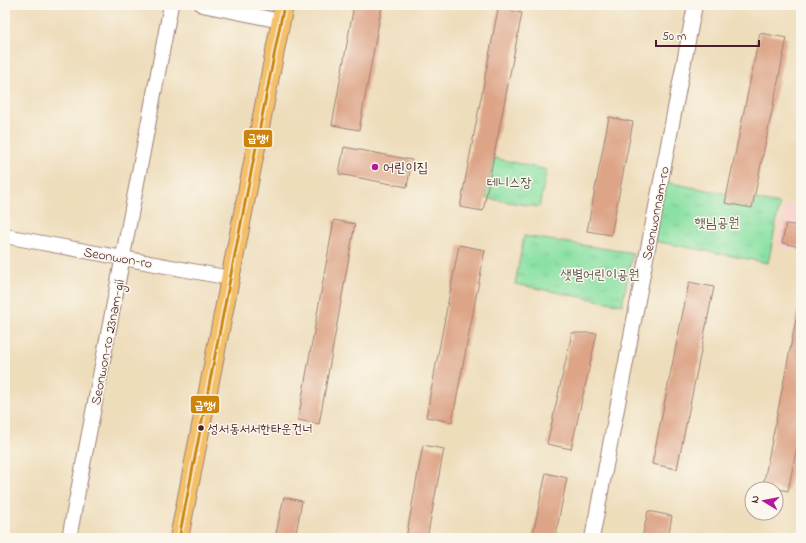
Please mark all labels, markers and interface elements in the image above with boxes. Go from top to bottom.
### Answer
scale bar [656,22,759,48]
text: 50 m [662,28,686,46]
line badge: 급행1 [243,129,273,148]
text: 급행1 [247,131,269,147]
place label: 어린이집 [383,158,428,179]
marker: 어린이집 [370,162,380,172]
street label: Seonwonnam-ro [637,165,676,262]
park label: 테니스장 [486,173,532,194]
park label: 햇님공원 [694,213,740,234]
street label: Seonwon-ro [82,242,154,275]
park label: 샛별어린이공원 [561,265,639,286]
street label: Seonwon-ro 23nam-gil [86,278,132,407]
line badge: 급행1 [190,395,220,414]
text: 급행1 [194,398,216,414]
place label: 성서동서서한타운건너 [208,420,313,439]
marker: 성서동서서한타운건너 [196,423,206,433]
north arrow [744,481,784,521]
text: N [747,494,764,504]

